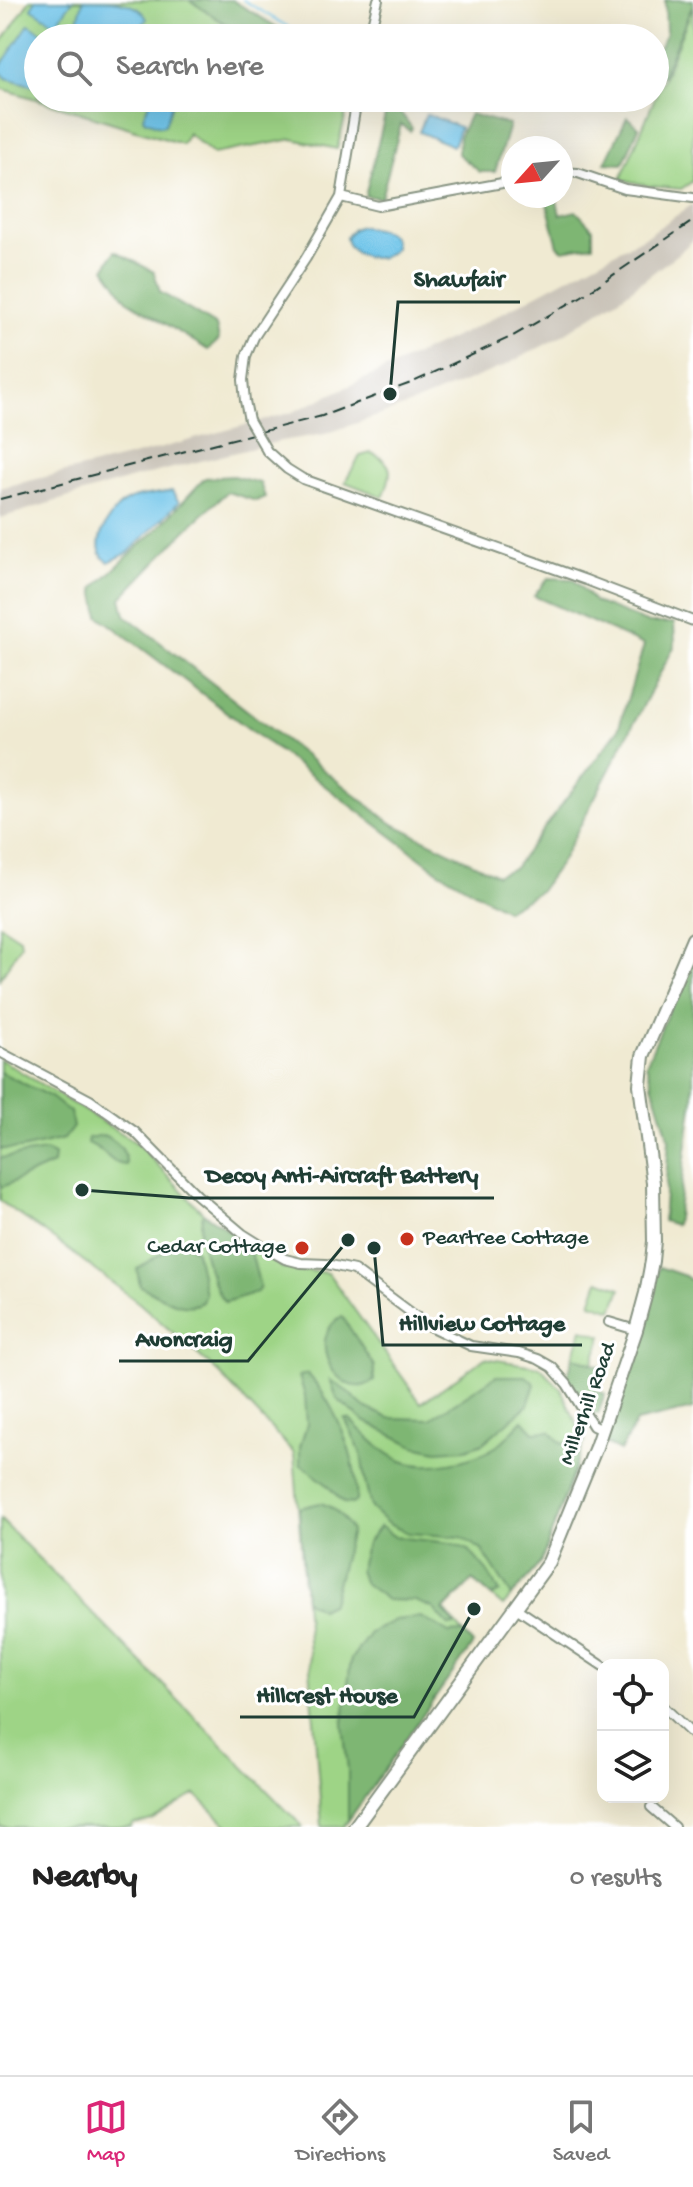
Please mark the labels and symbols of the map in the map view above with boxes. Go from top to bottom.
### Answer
north arrow [501,136,573,208]
callout: Shawfair [398,254,520,302]
text: Shawfair [414,267,507,296]
callout: Decoy Anti-Aircraft Battery [189,1150,494,1198]
text: Decoy Anti-Aircraft Battery [204,1163,479,1192]
place label: Peartree Cottage [422,1226,589,1252]
marker: Peartree Cottage [398,1230,416,1248]
place label: Cedar Cottage [147,1235,287,1261]
marker: Cedar Cottage [293,1239,311,1257]
callout: Hillview Cottage [383,1297,582,1345]
text: Hillview Cottage [399,1311,567,1340]
callout: Avoncraig [119,1313,248,1361]
text: Avoncraig [134,1327,233,1356]
street label: Millerhill Road [555,1337,624,1469]
callout: Hillcrest House [240,1669,414,1717]
text: Hillcrest House [256,1683,399,1712]

